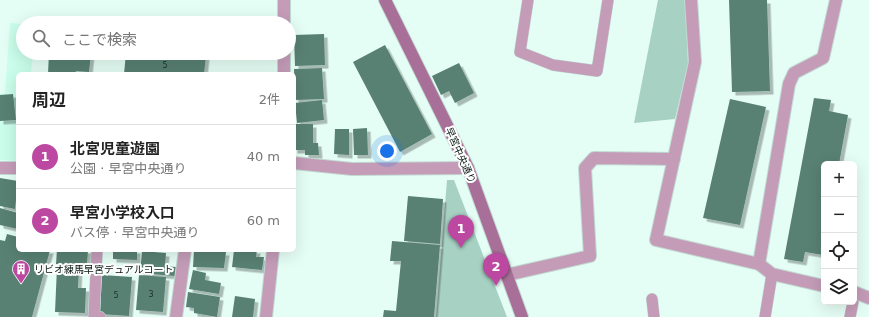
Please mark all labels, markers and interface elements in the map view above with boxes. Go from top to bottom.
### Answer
search box [16,16,296,60]
icon: search [30,27,52,49]
text: ここで検索 [62,31,137,49]
house number: 5 [162,61,168,70]
text: 周辺 [32,90,66,110]
text: 2件 [259,92,280,107]
street label: 早宮中央通り [443,126,478,185]
text: 北宮児童遊園 [70,140,160,158]
your location [377,141,397,161]
text: 1 [40,149,50,164]
text: 40 m [247,149,280,164]
text: 公園 · 早宮中央通り [70,161,186,176]
map controls [821,161,857,305]
button: + [821,161,857,197]
button: − [821,197,857,233]
text: 早宮小学校入口 [70,204,175,222]
text: 2 [40,213,50,228]
text: 60 m [247,213,280,228]
pin: 1 [448,215,474,248]
text: バス停 · 早宮中央通り [70,225,199,240]
button: locate [821,233,857,269]
pin: 2 [483,253,509,286]
building icon: リビオ練馬早宮デュアルコート [11,259,31,284]
place label: リビオ練馬早宮デュアルコート [34,264,174,275]
button: layers [821,269,857,305]
house number: 3 [148,290,154,299]
house number: 5 [113,291,119,300]

